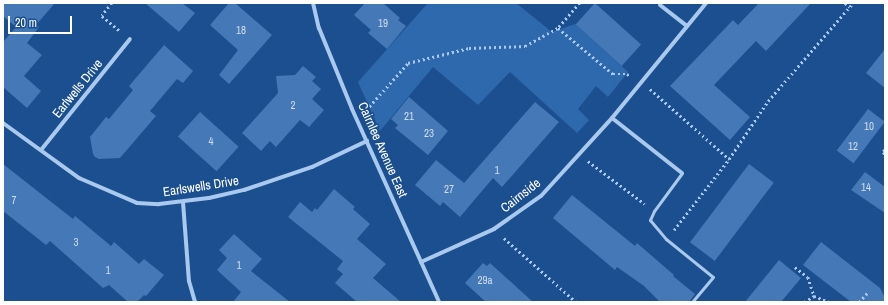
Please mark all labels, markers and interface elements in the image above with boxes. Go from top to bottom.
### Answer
scale bar [10,8,74,34]
text: 20 m [15,15,37,31]
house number: 19 [378,16,388,30]
house number: 18 [236,23,246,37]
street label: Earlwells Drive [50,56,106,122]
house number: 2 [290,98,296,112]
street label: Cairnlee Avenue East [354,100,410,200]
house number: 21 [404,109,414,123]
house number: 10 [864,119,874,133]
house number: 23 [424,126,434,140]
house number: 4 [208,134,214,148]
house number: 12 [848,139,858,153]
house number: 1 [494,163,500,177]
street label: Earlswells Drive [162,173,240,201]
street label: Cairnside [498,176,544,216]
house number: 14 [861,180,871,194]
house number: 27 [444,182,454,196]
house number: 7 [11,193,17,207]
house number: 3 [73,235,79,249]
house number: 1 [236,258,242,272]
house number: 1 [105,263,111,277]
house number: 29a [477,273,493,287]

